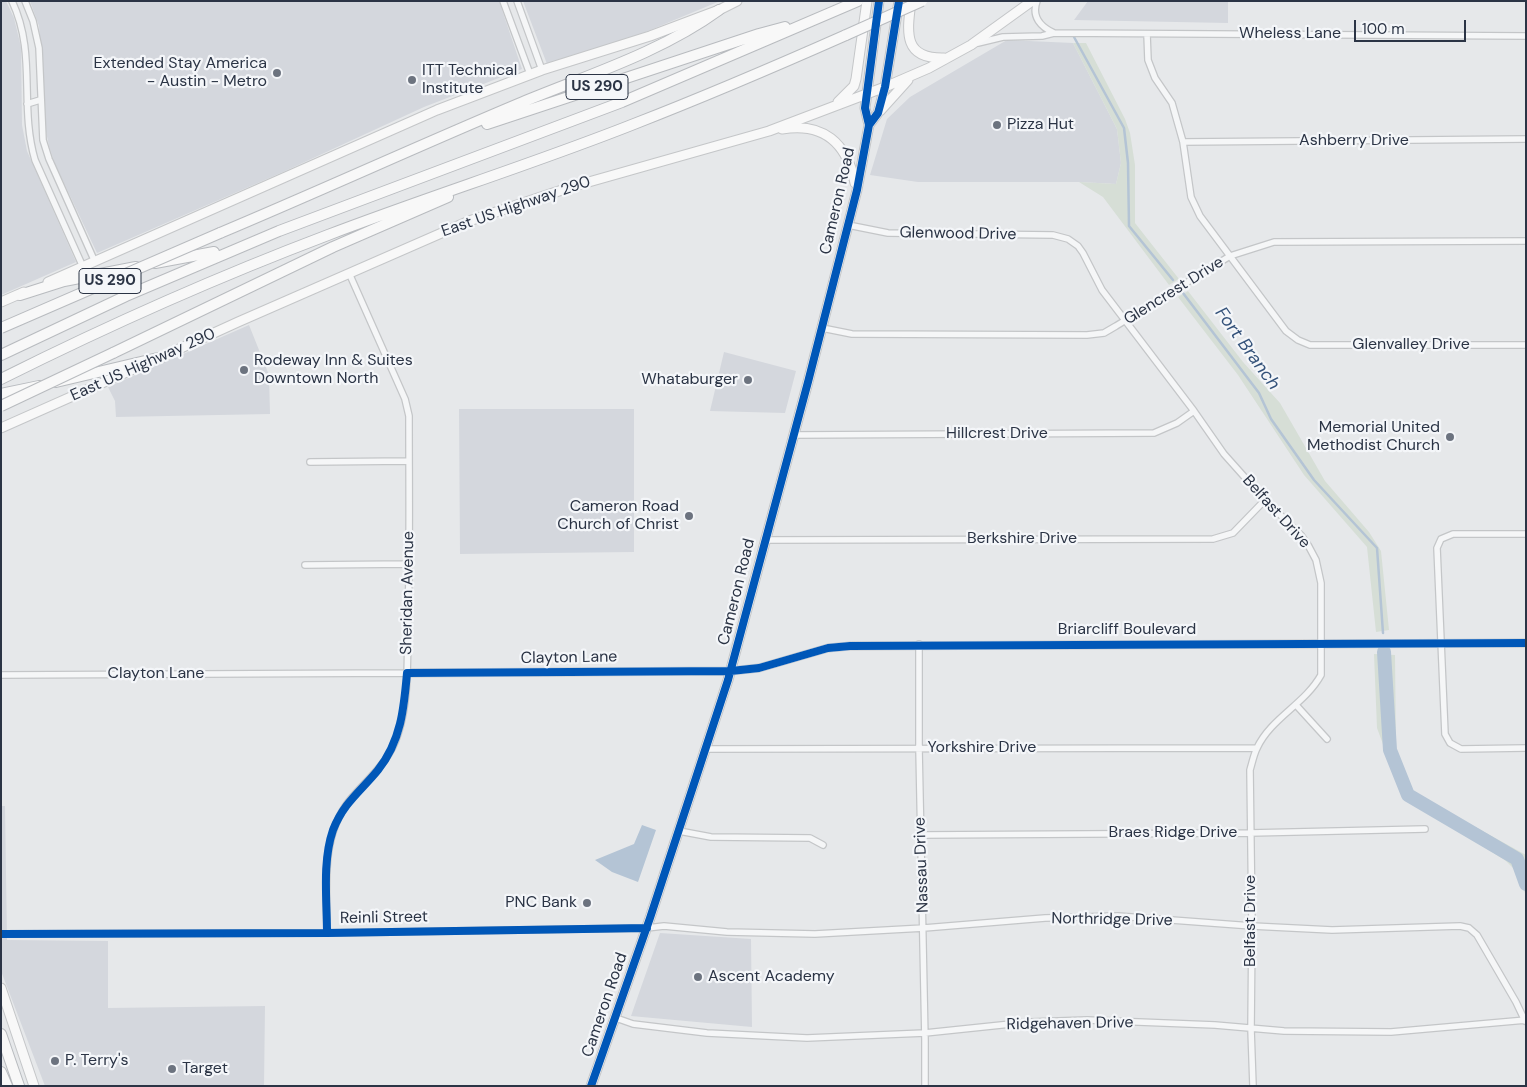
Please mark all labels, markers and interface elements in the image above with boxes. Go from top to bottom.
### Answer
scale bar [1357,10,1470,42]
text: 100 m [1362,19,1405,39]
street label: Wheless Lane [1239,24,1341,44]
place label: Extended Stay America - Austin - Metro [94,54,267,92]
place label: ITT Technical Institute [422,61,517,99]
marker: Extended Stay America - Austin - Metro [271,67,283,79]
marker: ITT Technical Institute [406,74,418,86]
road number: US 290 [566,74,628,100]
place label: Pizza Hut [1007,115,1074,135]
marker: Pizza Hut [991,119,1003,131]
street label: Ashberry Drive [1299,131,1409,151]
street label: Cameron Road [816,146,860,256]
street label: East US Highway 290 [439,172,593,242]
street label: Glenwood Drive [899,223,1017,245]
street label: Glencrest Drive [1121,253,1227,329]
road number: US 290 [79,268,141,294]
water label: Fort Branch [1210,303,1284,395]
street label: East US Highway 290 [68,324,218,406]
street label: Glenvalley Drive [1352,335,1470,355]
place label: Rodeway Inn & Suites Downtown North [254,351,413,389]
marker: Rodeway Inn & Suites Downtown North [238,364,250,376]
place label: Whataburger [641,370,738,390]
marker: Whataburger [742,374,754,386]
place label: Memorial United Methodist Church [1307,418,1440,456]
street label: Hillcrest Drive [946,424,1048,444]
marker: Memorial United Methodist Church [1444,431,1456,443]
street label: Belfast Drive [1238,471,1314,553]
place label: Cameron Road Church of Christ [557,497,679,535]
marker: Cameron Road Church of Christ [683,510,695,522]
street label: Berkshire Drive [967,529,1077,549]
street label: Sheridan Avenue [397,531,419,655]
street label: Cameron Road [714,537,760,647]
street label: Briarcliff Boulevard [1058,620,1196,640]
street label: Clayton Lane [520,648,618,668]
street label: Clayton Lane [108,664,204,684]
street label: Yorkshire Drive [928,738,1036,758]
street label: Nassau Drive [911,817,933,913]
street label: Braes Ridge Drive [1109,823,1237,843]
street label: Belfast Drive [1241,875,1261,967]
place label: PNC Bank [505,893,577,913]
marker: PNC Bank [581,897,593,909]
street label: Reinli Street [340,908,428,928]
street label: Northridge Drive [1051,909,1173,931]
street label: Cameron Road [578,950,632,1060]
place label: Ascent Academy [708,967,835,987]
marker: Ascent Academy [692,971,704,983]
street label: Ridgehaven Drive [1006,1013,1134,1035]
place label: P. Terry's [65,1051,129,1071]
marker: P. Terry's [49,1055,61,1067]
place label: Target [182,1059,228,1079]
marker: Target [166,1063,178,1075]

